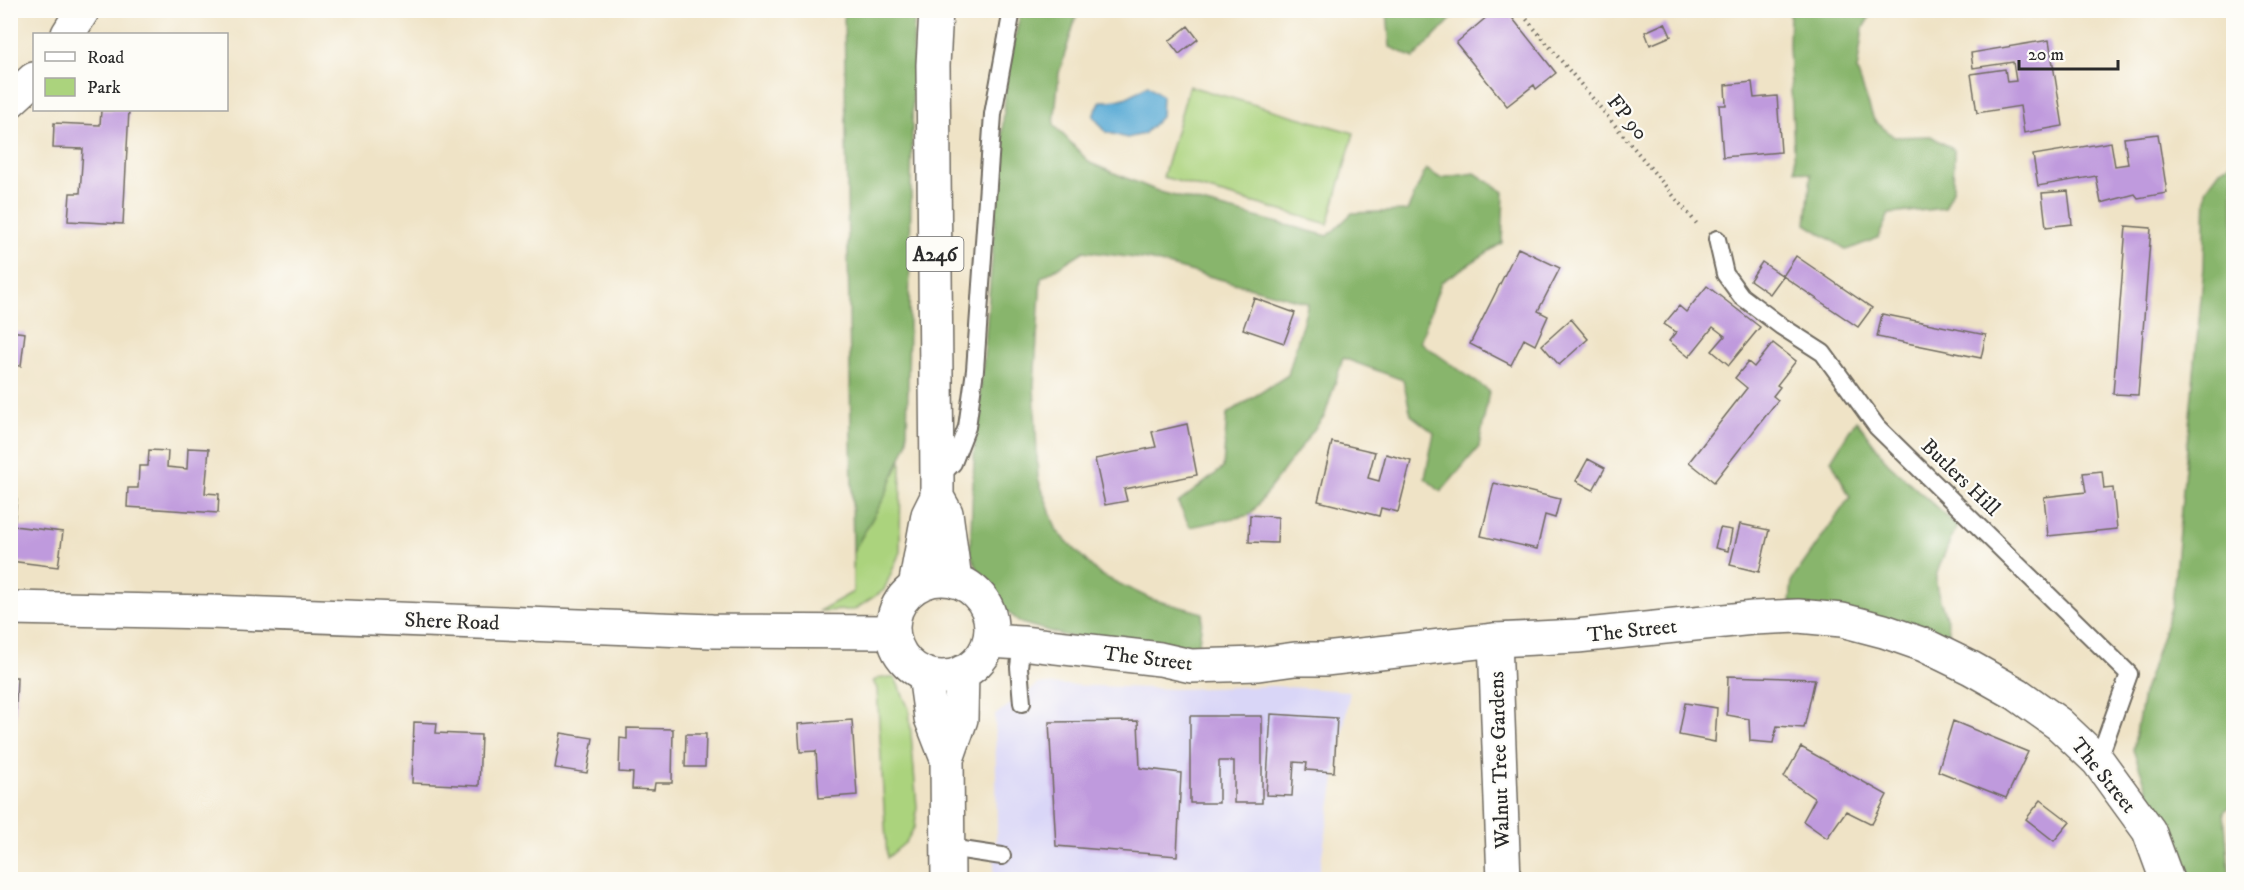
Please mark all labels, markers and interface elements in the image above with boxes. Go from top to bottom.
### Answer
legend [33,33,228,111]
scale bar [2019,33,2118,71]
text: 20 m [2028,44,2064,66]
text: Road [87,47,124,69]
text: Park [87,77,121,99]
street label: FP 90 [1601,89,1653,146]
road number: A246 [906,237,964,271]
street label: Butlers Hill [1915,434,2006,522]
street label: Shere Road [404,607,500,637]
street label: The Street [1586,613,1678,649]
street label: The Street [1102,641,1194,677]
street label: Walnut Tree Gardens [1484,671,1516,850]
street label: The Street [2065,733,2142,819]

